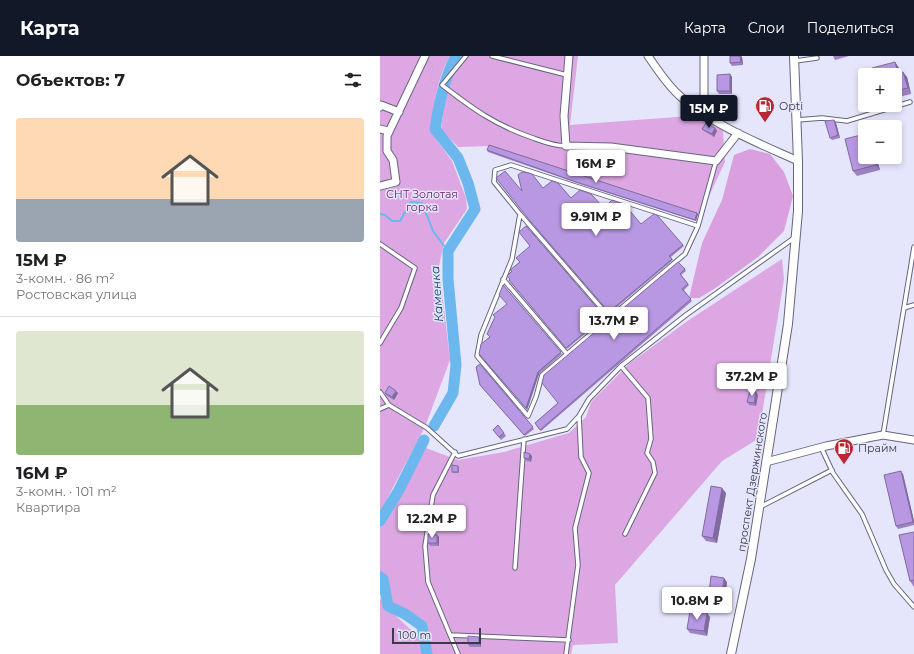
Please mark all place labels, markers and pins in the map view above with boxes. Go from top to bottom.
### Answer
pin: 15M ₽ [681,95,737,129]
fuel station icon: Opti [754,95,776,123]
place label: Opti [779,99,803,113]
pin: 16M ₽ [568,150,624,184]
pin: 9.91M ₽ [559,203,633,237]
pin: 13.7M ₽ [577,307,651,341]
pin: 37.2M ₽ [715,363,789,397]
fuel station icon: Прайм [833,437,855,465]
place label: Прайм [858,441,897,455]
pin: 12.2M ₽ [395,505,469,539]
pin: 10.8M ₽ [660,587,734,621]

